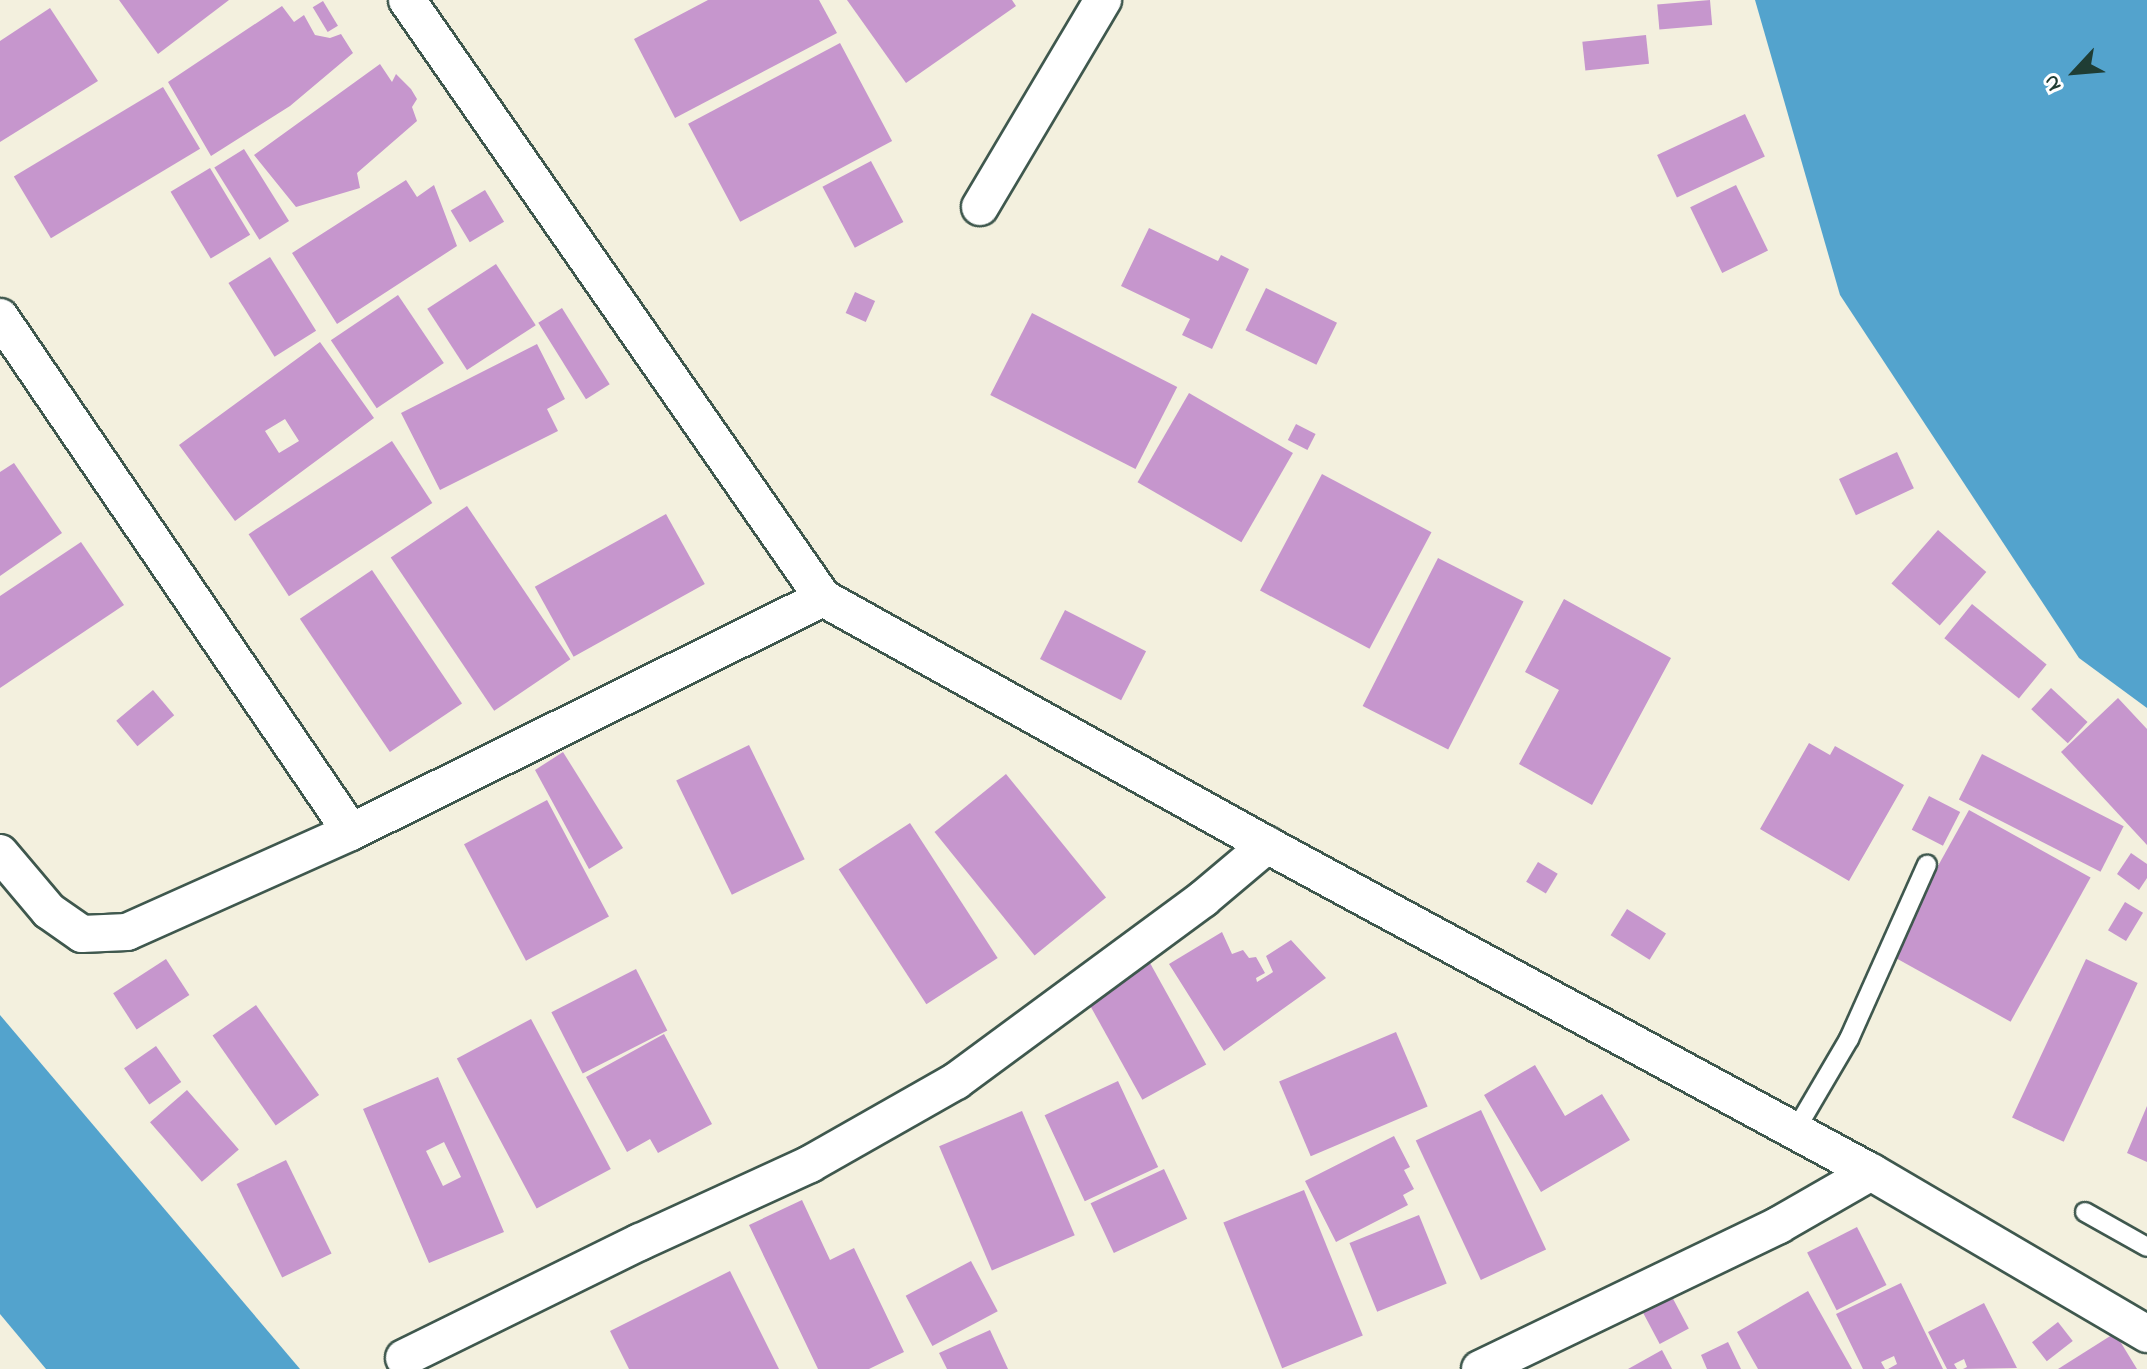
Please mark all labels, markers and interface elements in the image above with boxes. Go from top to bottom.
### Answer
north arrow [2035,32,2115,112]
text: N [2036,69,2071,96]

